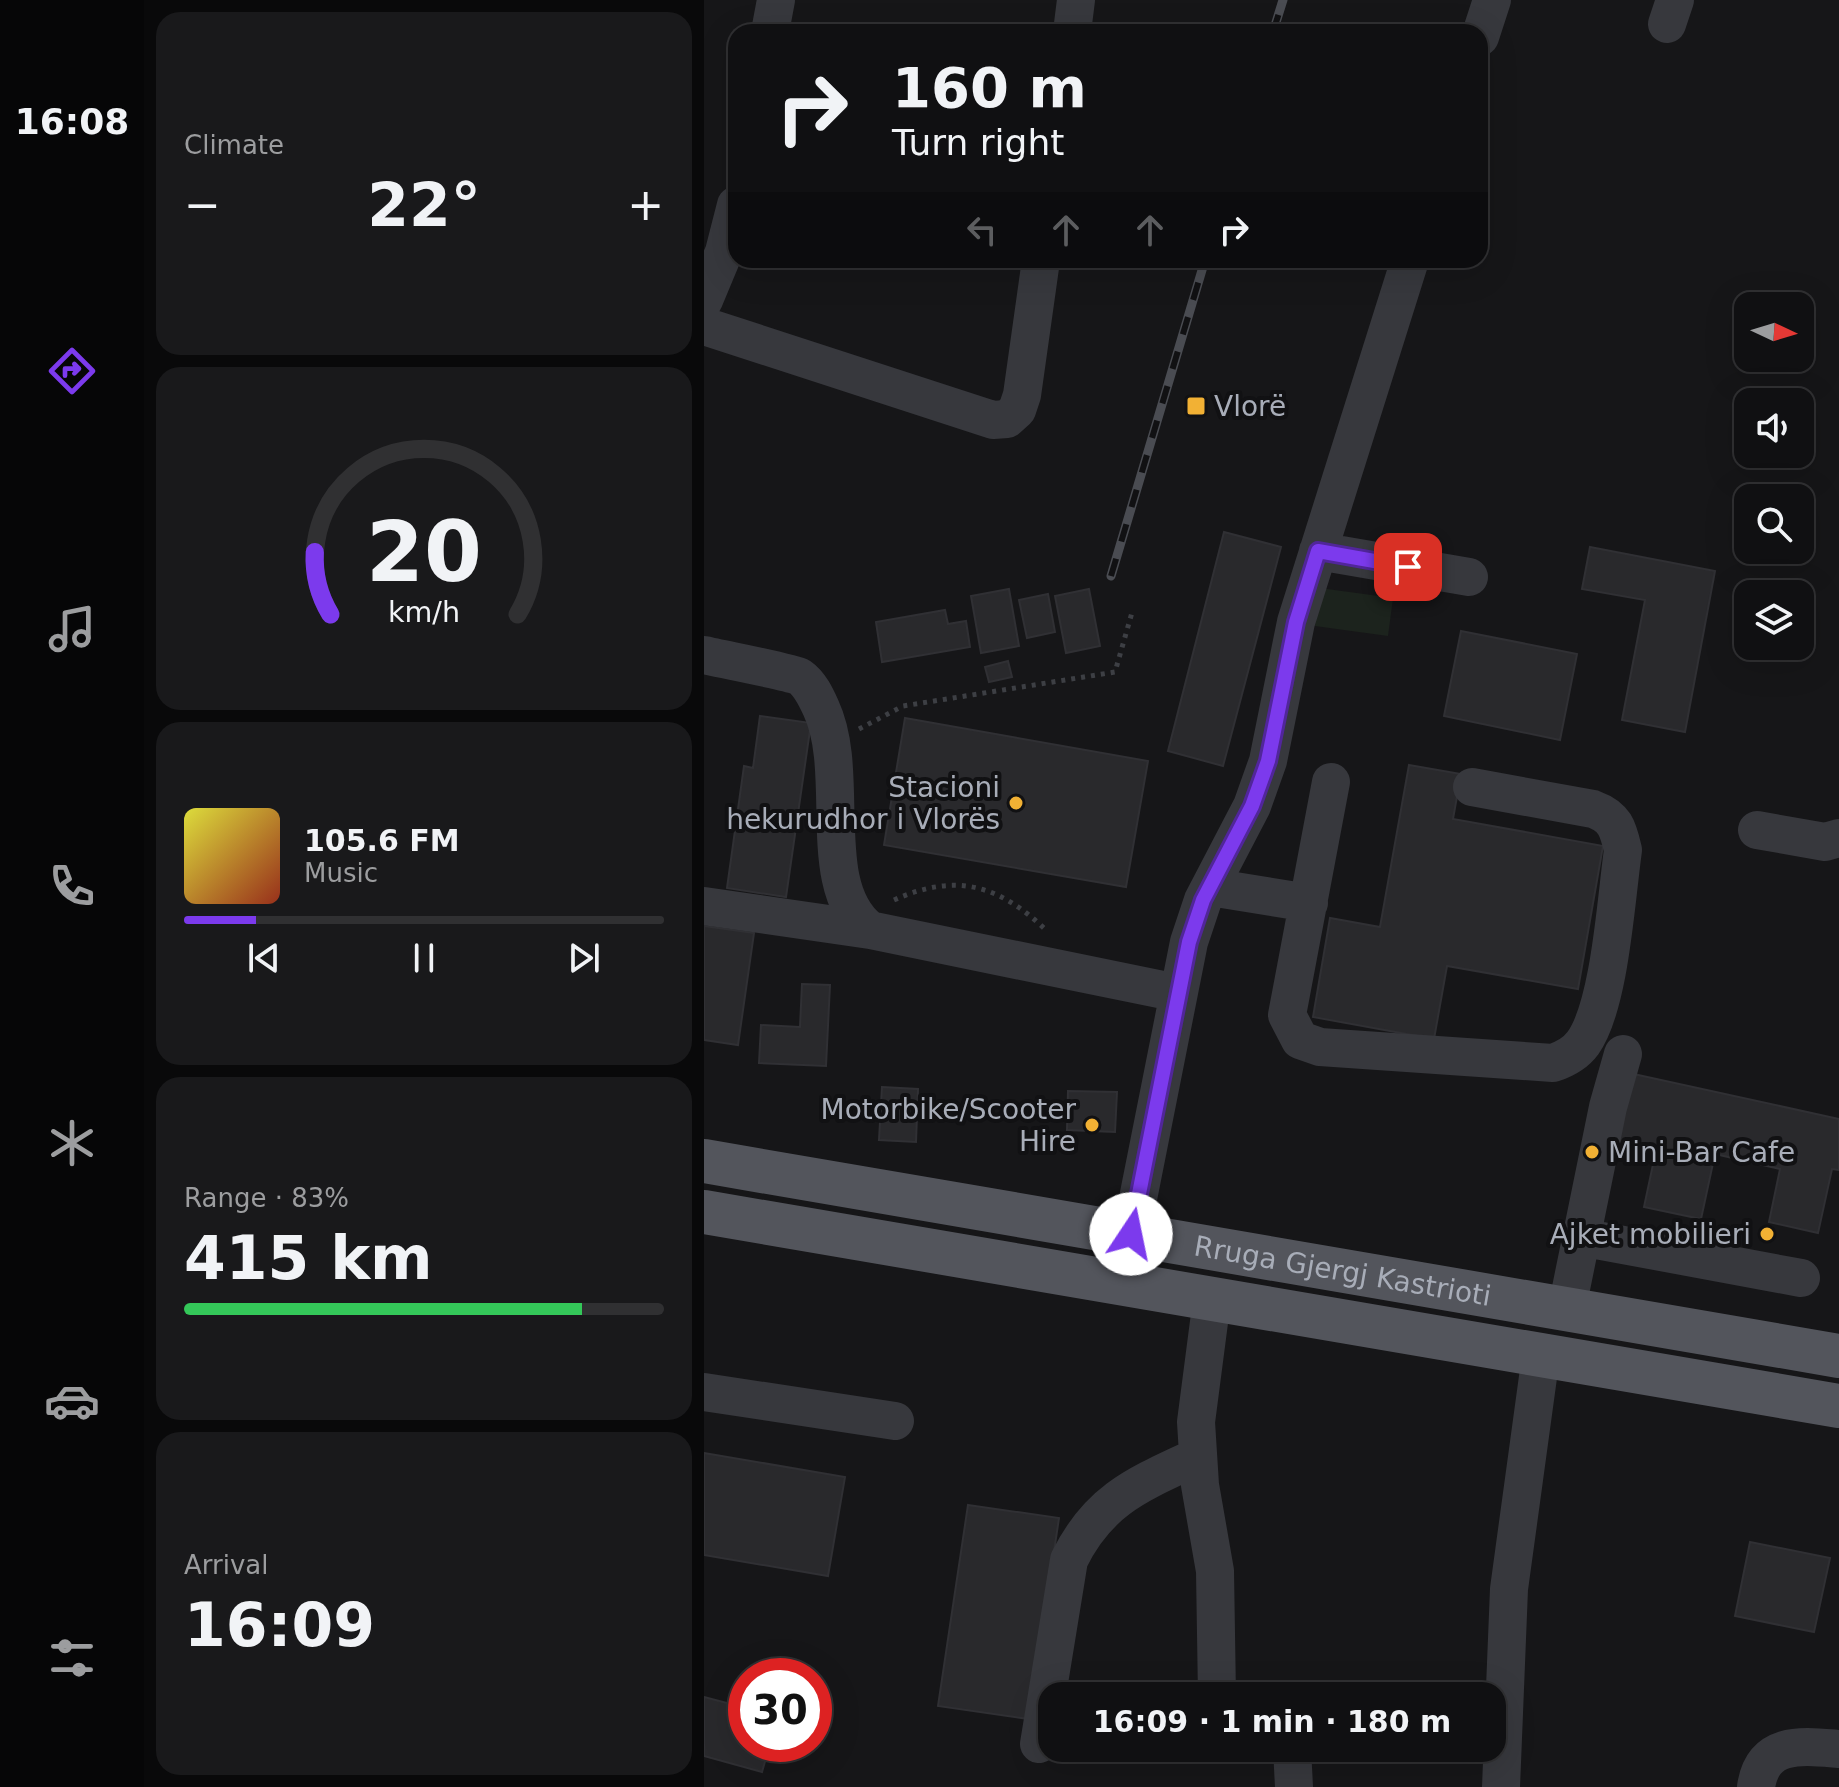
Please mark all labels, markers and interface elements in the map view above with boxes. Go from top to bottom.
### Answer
text: 160 m [892,55,1087,120]
icon: right [760,56,864,160]
text: 16:08 [15,101,129,142]
text: Turn right [892,122,1064,163]
text: Climate [184,130,284,160]
text: 22° [367,170,481,240]
text: − [184,179,221,230]
text: + [627,179,664,230]
icon: left [960,208,1004,252]
icon: ahead [1044,208,1088,252]
icon: ahead [1128,208,1172,252]
icon: right [1212,208,1256,252]
north arrow [1734,292,1814,372]
map controls [1734,292,1814,660]
icon: directions [44,343,100,399]
button: sound [1734,388,1814,468]
place label: Vlorë [1214,390,1286,423]
marker: Vlorë [1185,395,1207,417]
button: search [1734,484,1814,564]
text: 20 [366,503,482,600]
pin [1374,533,1442,601]
icon: arrive [1386,545,1430,589]
button: layers [1734,580,1814,660]
text: km/h [388,595,460,629]
icon: music [44,601,100,657]
place label: Stacioni hekurudhor i Vlorës [726,771,1000,836]
marker: Stacioni hekurudhor i Vlorës [1007,794,1025,812]
text: 105.6 FM [304,823,460,858]
icon: phone [44,858,100,914]
text: Music [304,858,378,888]
icon: previous [242,936,286,980]
icon: pause [402,936,446,980]
icon: next [562,936,606,980]
place label: Motorbike/Scooter Hire [821,1093,1076,1158]
icon: climate [44,1115,100,1171]
marker: Motorbike/Scooter Hire [1083,1116,1101,1134]
place label: Mini-Bar Cafe [1608,1136,1795,1169]
marker: Mini-Bar Cafe [1583,1143,1601,1161]
text: Range · 83% [184,1183,349,1213]
position arrow [1089,1192,1173,1276]
place label: Ajket mobilieri [1550,1218,1751,1251]
text: 415 km [184,1223,433,1293]
marker: Ajket mobilieri [1758,1225,1776,1243]
street label: Rruga Gjergj Kastrioti [1192,1230,1494,1313]
icon: car [44,1373,100,1429]
text: Arrival [184,1550,268,1580]
text: 16:09 [184,1590,375,1660]
icon: filters [44,1630,100,1686]
speed limit sign: 30 [728,1658,832,1762]
text: 16:09 · 1 min · 180 m [1093,1704,1451,1739]

